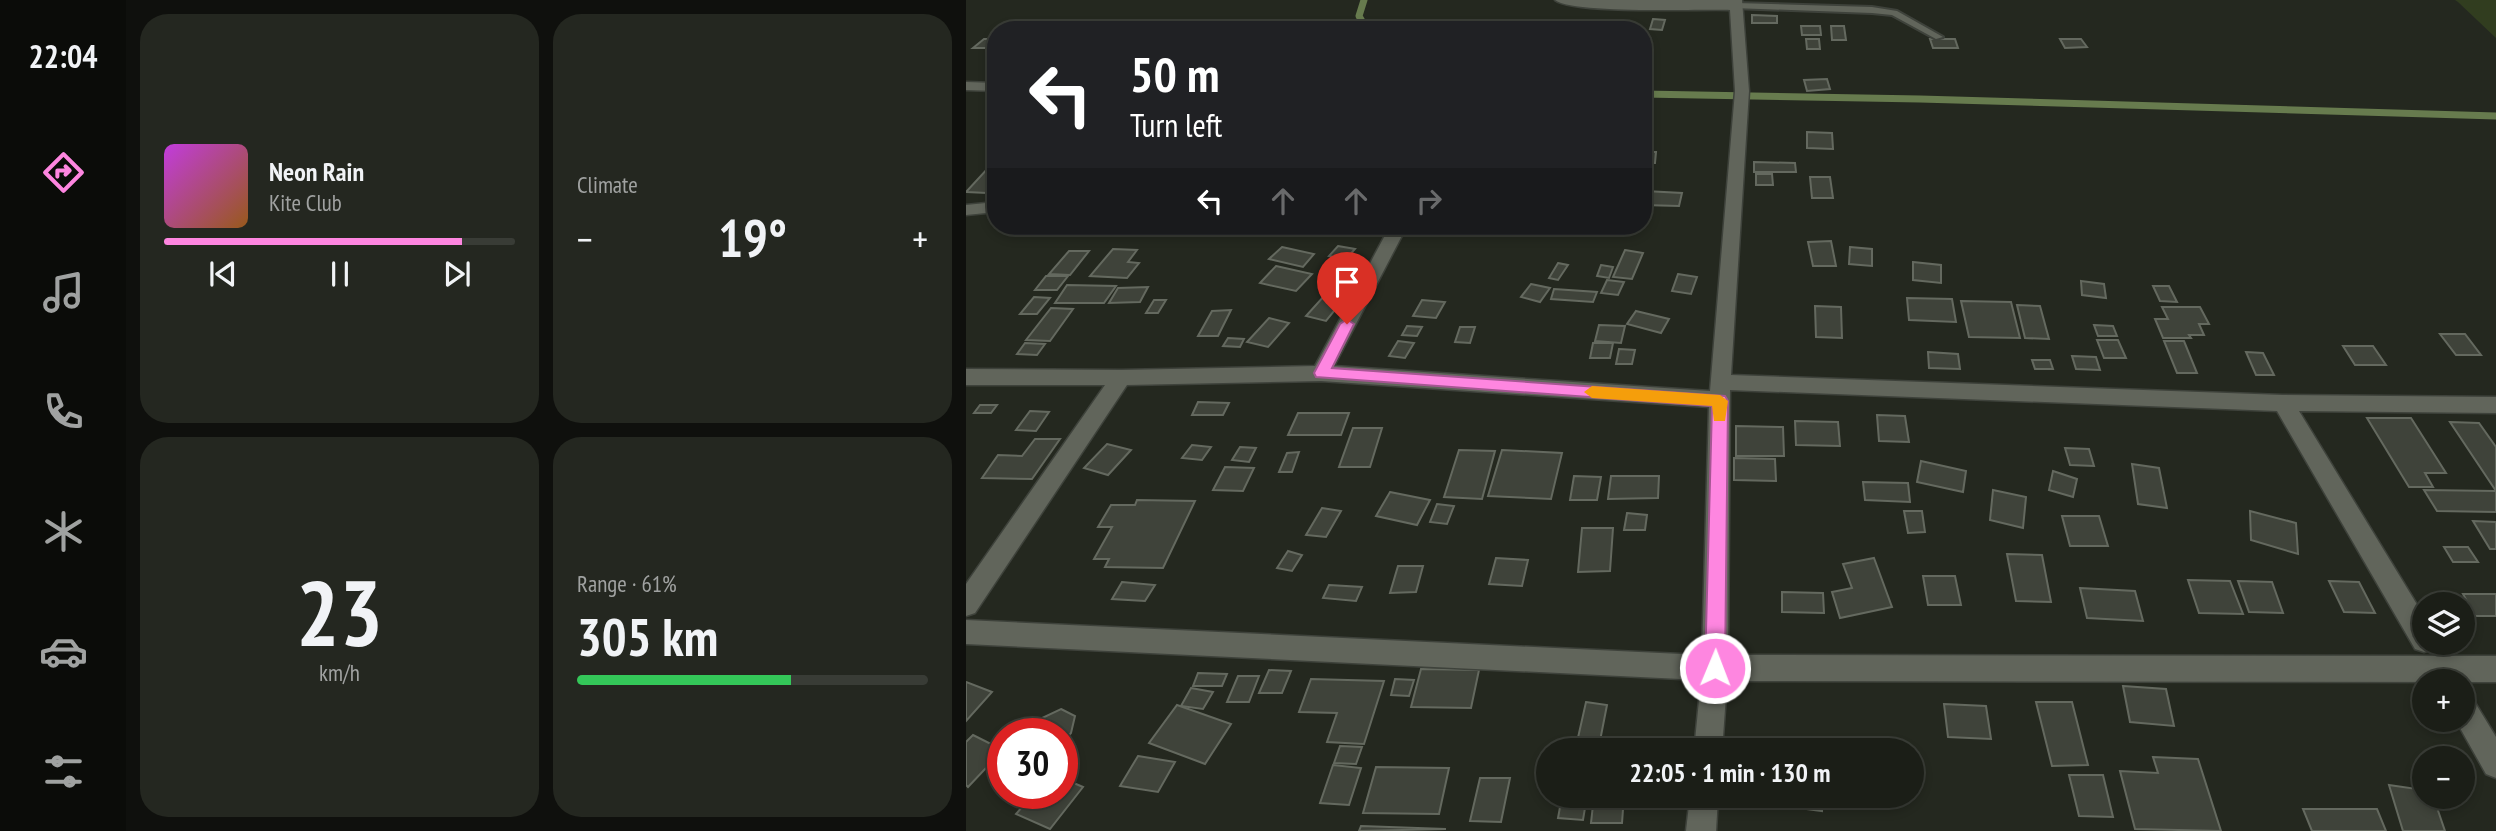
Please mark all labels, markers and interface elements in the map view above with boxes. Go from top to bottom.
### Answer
text: 22:04 [28,35,98,77]
text: 50 m [1130,42,1219,106]
icon: left [1015,49,1106,140]
text: Turn left [1130,104,1222,146]
icon: directions [39,148,88,197]
text: Neon Rain [269,155,364,188]
text: Climate [577,170,638,199]
icon: left [1191,182,1229,220]
icon: ahead [1264,182,1302,220]
icon: ahead [1337,182,1375,220]
icon: right [1410,182,1448,220]
text: Kite Club [269,188,342,217]
text: 19° [718,204,787,271]
text: − [577,214,593,263]
text: + [912,214,928,263]
pin [1317,252,1377,324]
icon: previous [204,255,242,293]
icon: pause [321,255,359,293]
icon: next [438,255,476,293]
icon: arrive [1328,263,1366,301]
icon: music [39,268,88,317]
icon: phone [39,387,88,436]
icon: climate [39,507,88,556]
text: 23 [296,553,383,671]
text: Range · 61% [577,569,677,598]
map controls [2412,592,2475,809]
button: layers [2412,592,2475,655]
text: 305 km [577,603,718,670]
icon: car [39,627,88,676]
position arrow [1678,631,1752,705]
text: km/h [319,658,360,687]
button: + [2412,669,2475,732]
speed limit sign: 30 [987,718,1078,809]
button: − [2412,746,2475,809]
icon: filters [39,747,88,796]
text: 22:05 · 1 min · 130 m [1630,756,1830,789]

